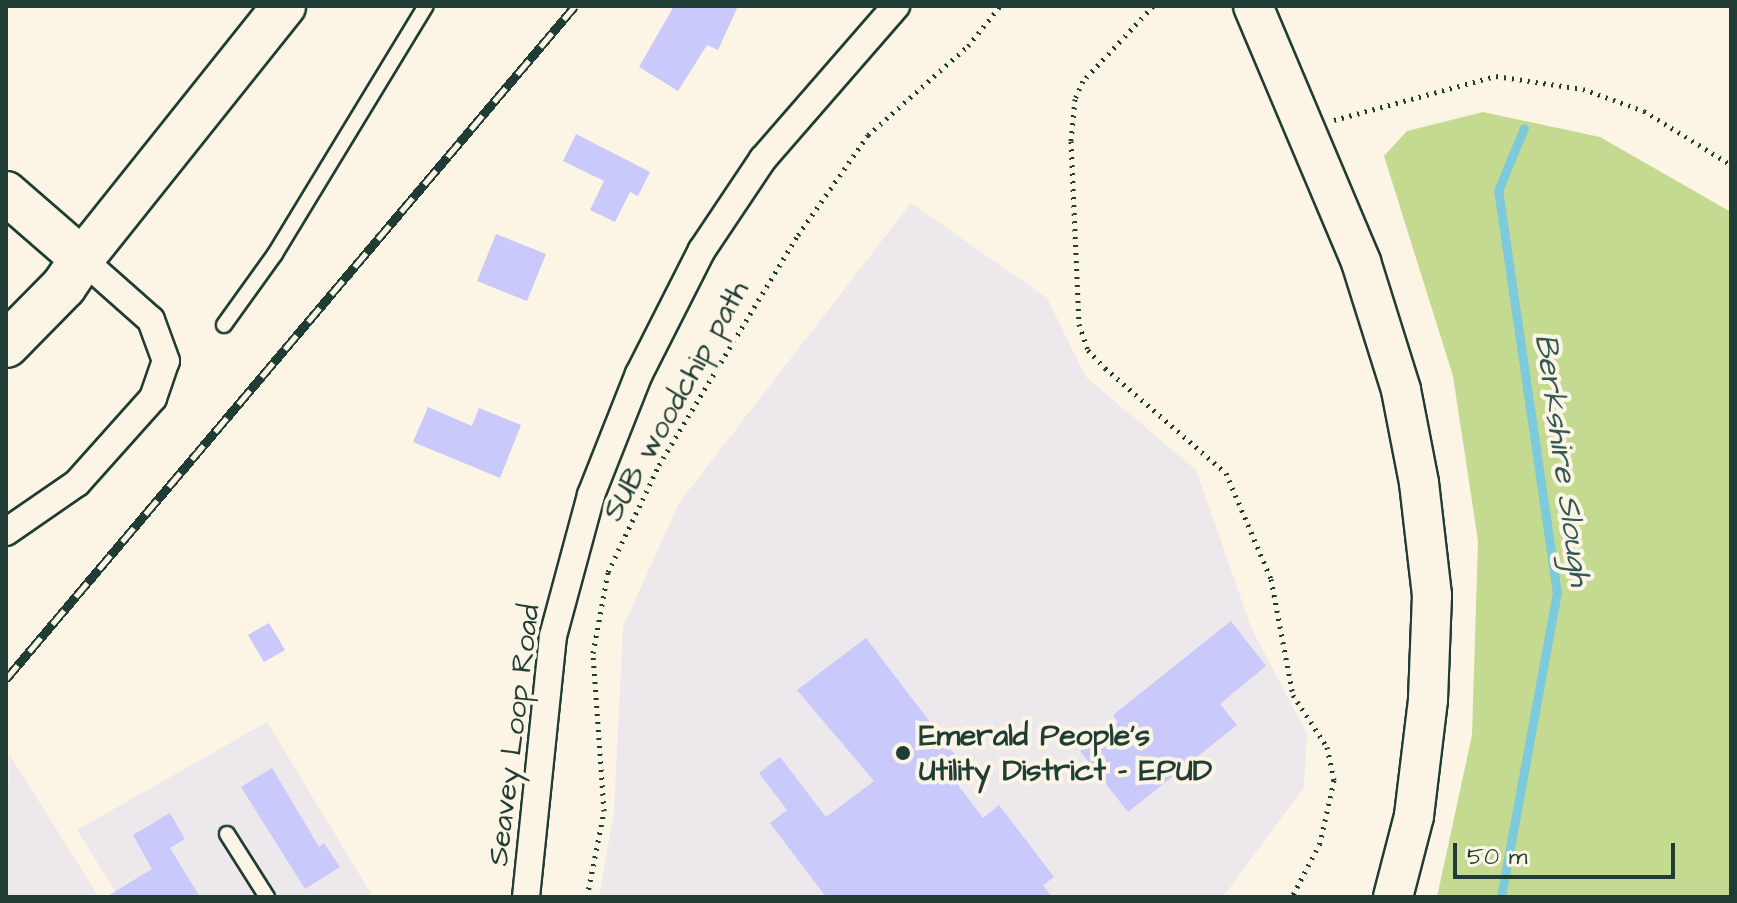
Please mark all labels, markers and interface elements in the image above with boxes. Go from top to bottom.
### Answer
street label: SUB woodchip path [595,275,757,527]
water label: Berkshire Slough [1525,332,1599,588]
street label: Seavey Loop Road [480,602,548,868]
place label: Emerald People's Utility District - EPUD [919,718,1212,788]
marker: Emerald People's Utility District - EPUD [894,744,912,762]
scale bar [1457,827,1679,877]
text: 50 m [1467,840,1527,874]

